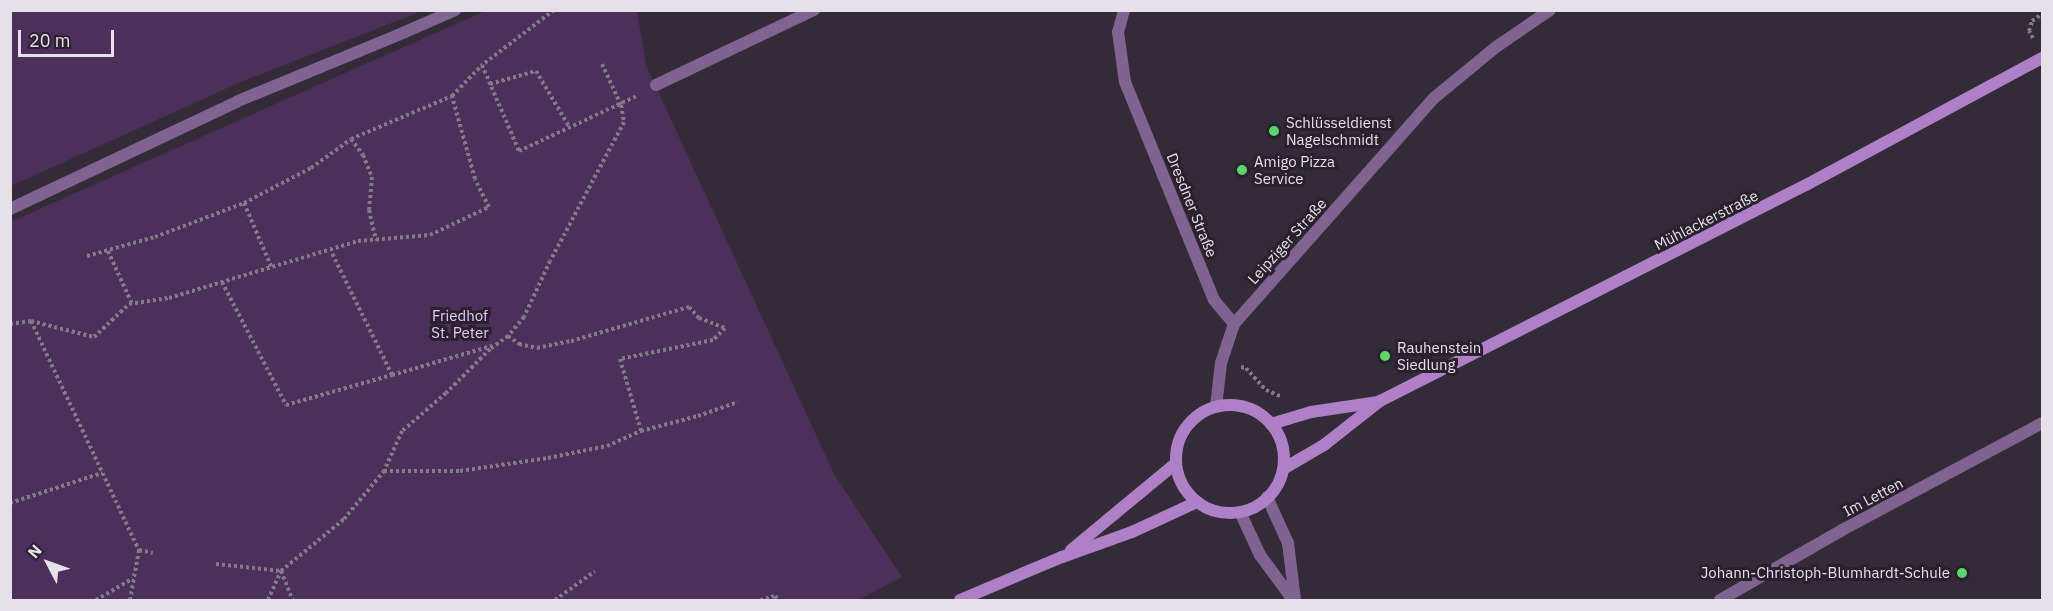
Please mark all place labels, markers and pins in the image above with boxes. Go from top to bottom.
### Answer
place label: Schlüsseldienst Nagelschmidt [1286,113,1392,148]
marker: Schlüsseldienst Nagelschmidt [1267,124,1281,138]
place label: Amigo Pizza Service [1254,152,1335,187]
marker: Amigo Pizza Service [1235,163,1249,177]
place label: Rauhenstein Siedlung [1397,338,1481,373]
marker: Rauhenstein Siedlung [1378,349,1392,363]
place label: Johann-Christoph-Blumhardt-Schule [1701,564,1950,582]
marker: Johann-Christoph-Blumhardt-Schule [1955,566,1969,580]

